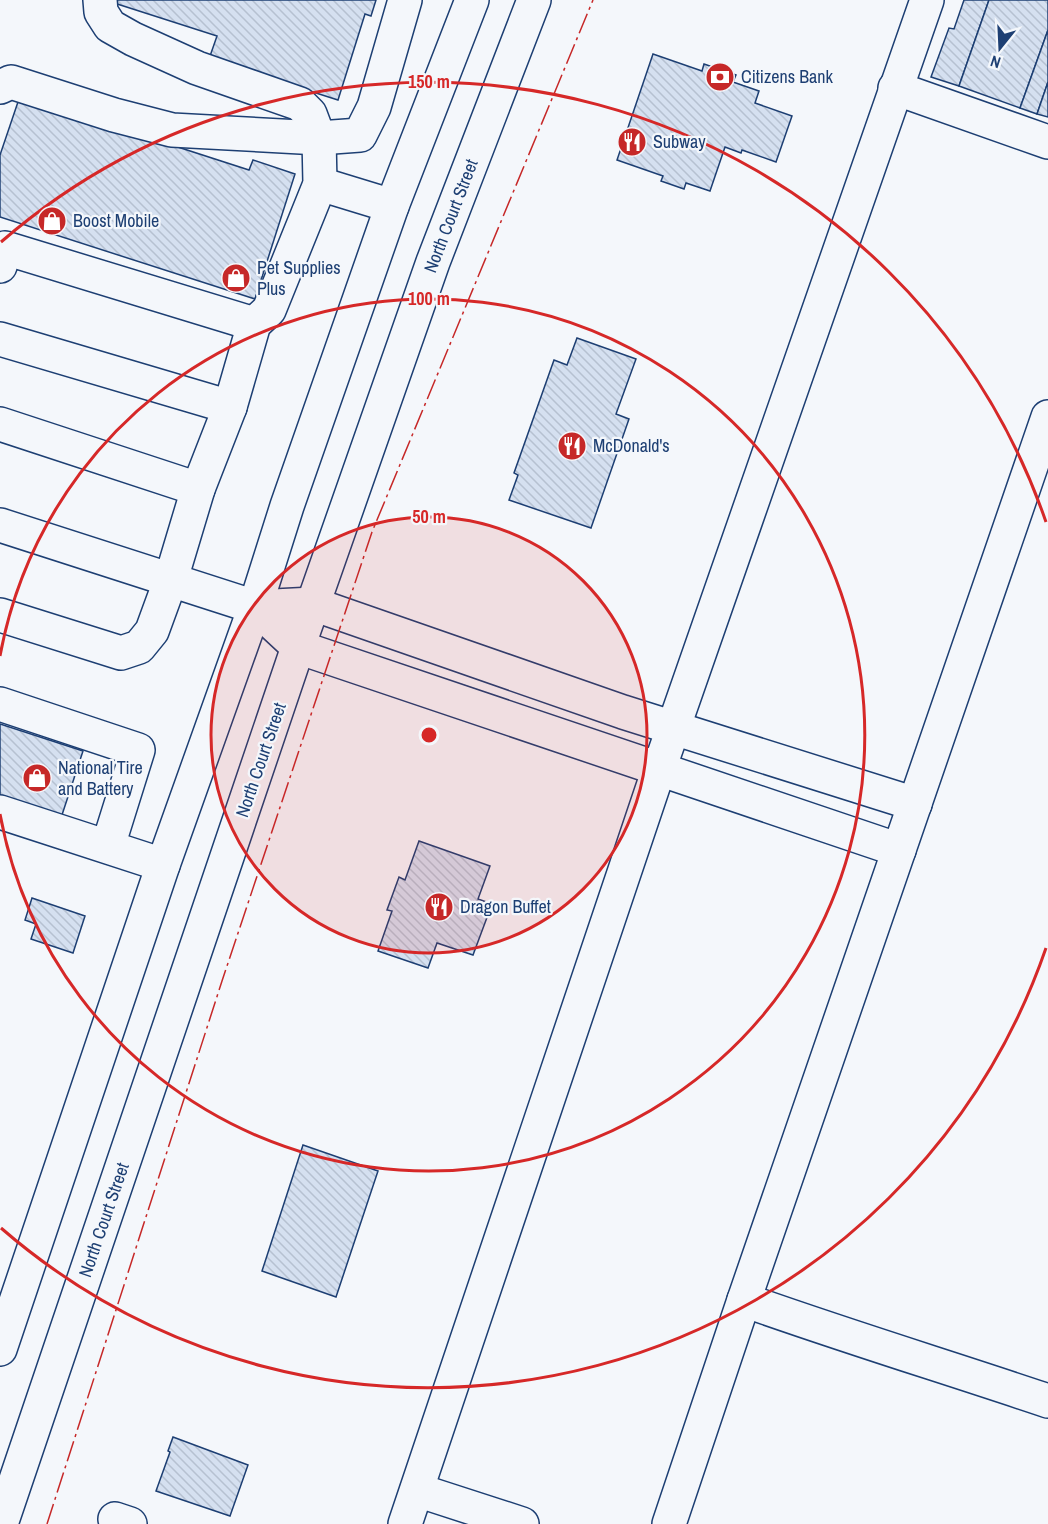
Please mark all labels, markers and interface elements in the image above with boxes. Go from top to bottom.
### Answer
north arrow [970,18,1030,78]
text: N [987,50,1003,74]
bank icon: Citizens Bank [704,61,736,93]
place label: Citizens Bank [741,64,834,89]
text: 150 m [408,69,450,94]
restaurant icon: Subway [616,126,648,158]
place label: Subway [653,129,706,154]
street label: North Court Street [417,155,484,276]
shop icon: Boost Mobile [36,205,68,237]
place label: Boost Mobile [73,208,159,233]
place label: Pet Supplies Plus [257,255,341,301]
shop icon: Pet Supplies Plus [220,262,252,294]
text: 100 m [408,286,450,311]
restaurant icon: McDonald's [556,430,588,462]
place label: McDonald's [593,433,670,458]
text: 50 m [412,504,446,529]
street label: North Court Street [229,699,292,821]
centre of rings [419,725,439,745]
place label: National Tire and Battery [58,755,143,801]
shop icon: National Tire and Battery [21,762,53,794]
restaurant icon: Dragon Buffet [423,891,455,923]
place label: Dragon Buffet [460,894,551,919]
street label: North Court Street [72,1159,135,1281]

